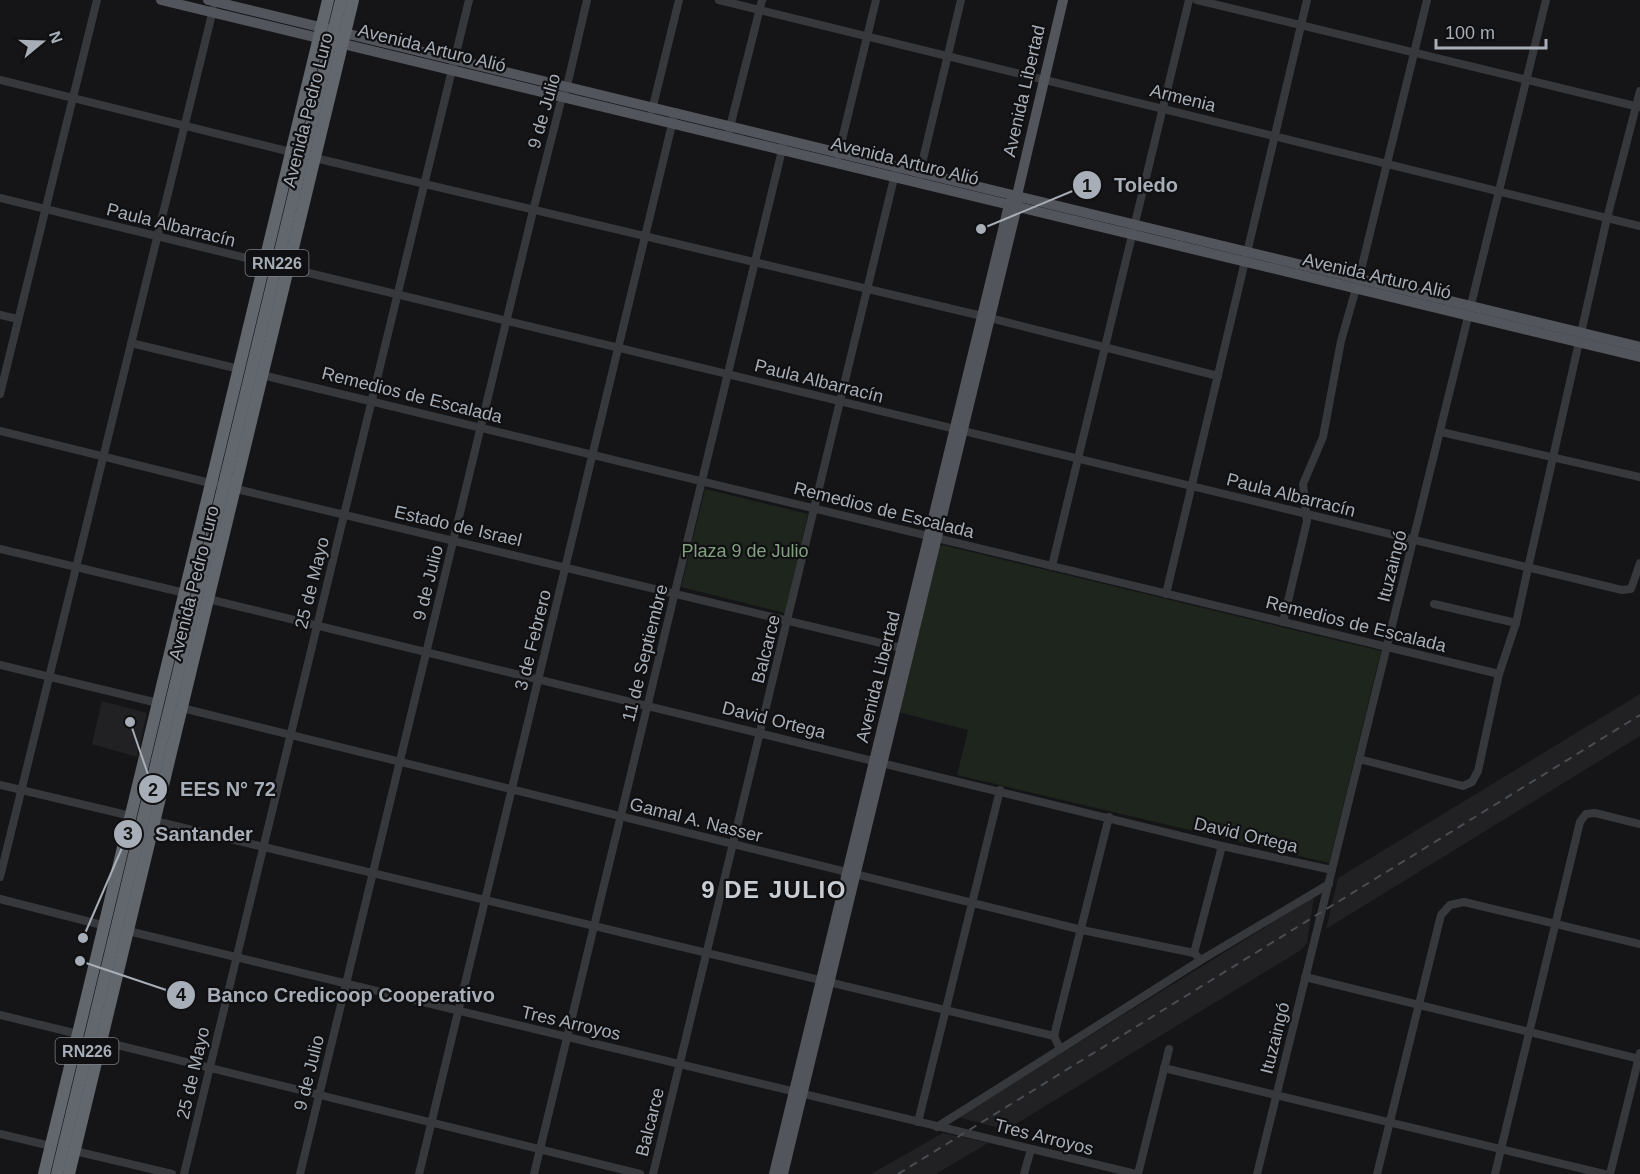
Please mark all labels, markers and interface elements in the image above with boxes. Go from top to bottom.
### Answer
north arrow [12,12,72,72]
scale bar [1436,12,1546,50]
street label: Avenida Arturo Alió [356,20,508,76]
street label: Avenida Libertad [999,23,1049,159]
text: 100 m [1445,23,1495,43]
text: N [46,29,66,46]
street label: Avenida Pedro Luro [279,31,337,189]
street label: 9 de Julio [524,71,564,151]
street label: Armenia [1148,80,1219,116]
street label: Avenida Arturo Alió [829,133,981,189]
callout: Toledo [1072,166,1190,204]
text: Toledo [1114,174,1178,196]
text: 1 [1082,176,1092,196]
street label: Paula Albarracín [104,199,238,251]
street label: Avenida Arturo Alió [1301,249,1453,303]
road number: RN226 [246,250,308,276]
street label: Paula Albarracín [752,355,886,407]
street label: Remedios de Escalada [320,363,505,427]
street label: Paula Albarracín [1224,469,1358,521]
street label: Remedios de Escalada [792,478,977,542]
street label: Estado de Israel [392,502,524,550]
street label: Avenida Pedro Luro [165,504,223,662]
street label: Ituzaingó [1373,528,1411,604]
street label: 25 de Mayo [291,535,333,631]
park label: Plaza 9 de Julio [681,541,809,561]
street label: 9 de Julio [409,543,447,623]
street label: 11 de Septiembre [618,582,672,724]
street label: 3 de Febrero [511,588,555,692]
street label: Remedios de Escalada [1264,592,1449,656]
street label: Avenida Libertad [852,609,904,745]
street label: Balcarce [748,613,784,685]
street label: David Ortega [720,697,829,743]
callout: EES N° 72 [138,770,288,808]
text: EES N° 72 [180,778,276,800]
text: 2 [148,780,158,800]
street label: Gamal A. Nasser [628,794,764,846]
street label: David Ortega [1192,813,1301,857]
callout: Santander [113,815,265,853]
text: Santander [155,823,253,845]
text: 3 [123,824,133,844]
district label: 9 DE JULIO [701,876,847,903]
callout: Banco Credicoop Cooperativo [166,976,507,1014]
text: Banco Credicoop Cooperativo [207,984,495,1006]
text: 4 [176,985,186,1005]
street label: Ituzaingó [1256,1000,1294,1076]
street label: Tres Arroyos [519,1002,623,1044]
street label: 25 de Mayo [173,1025,213,1121]
street label: 9 de Julio [290,1033,328,1113]
road number: RN226 [56,1038,118,1064]
street label: Balcarce [632,1086,668,1158]
street label: Tres Arroyos [992,1115,1096,1159]

